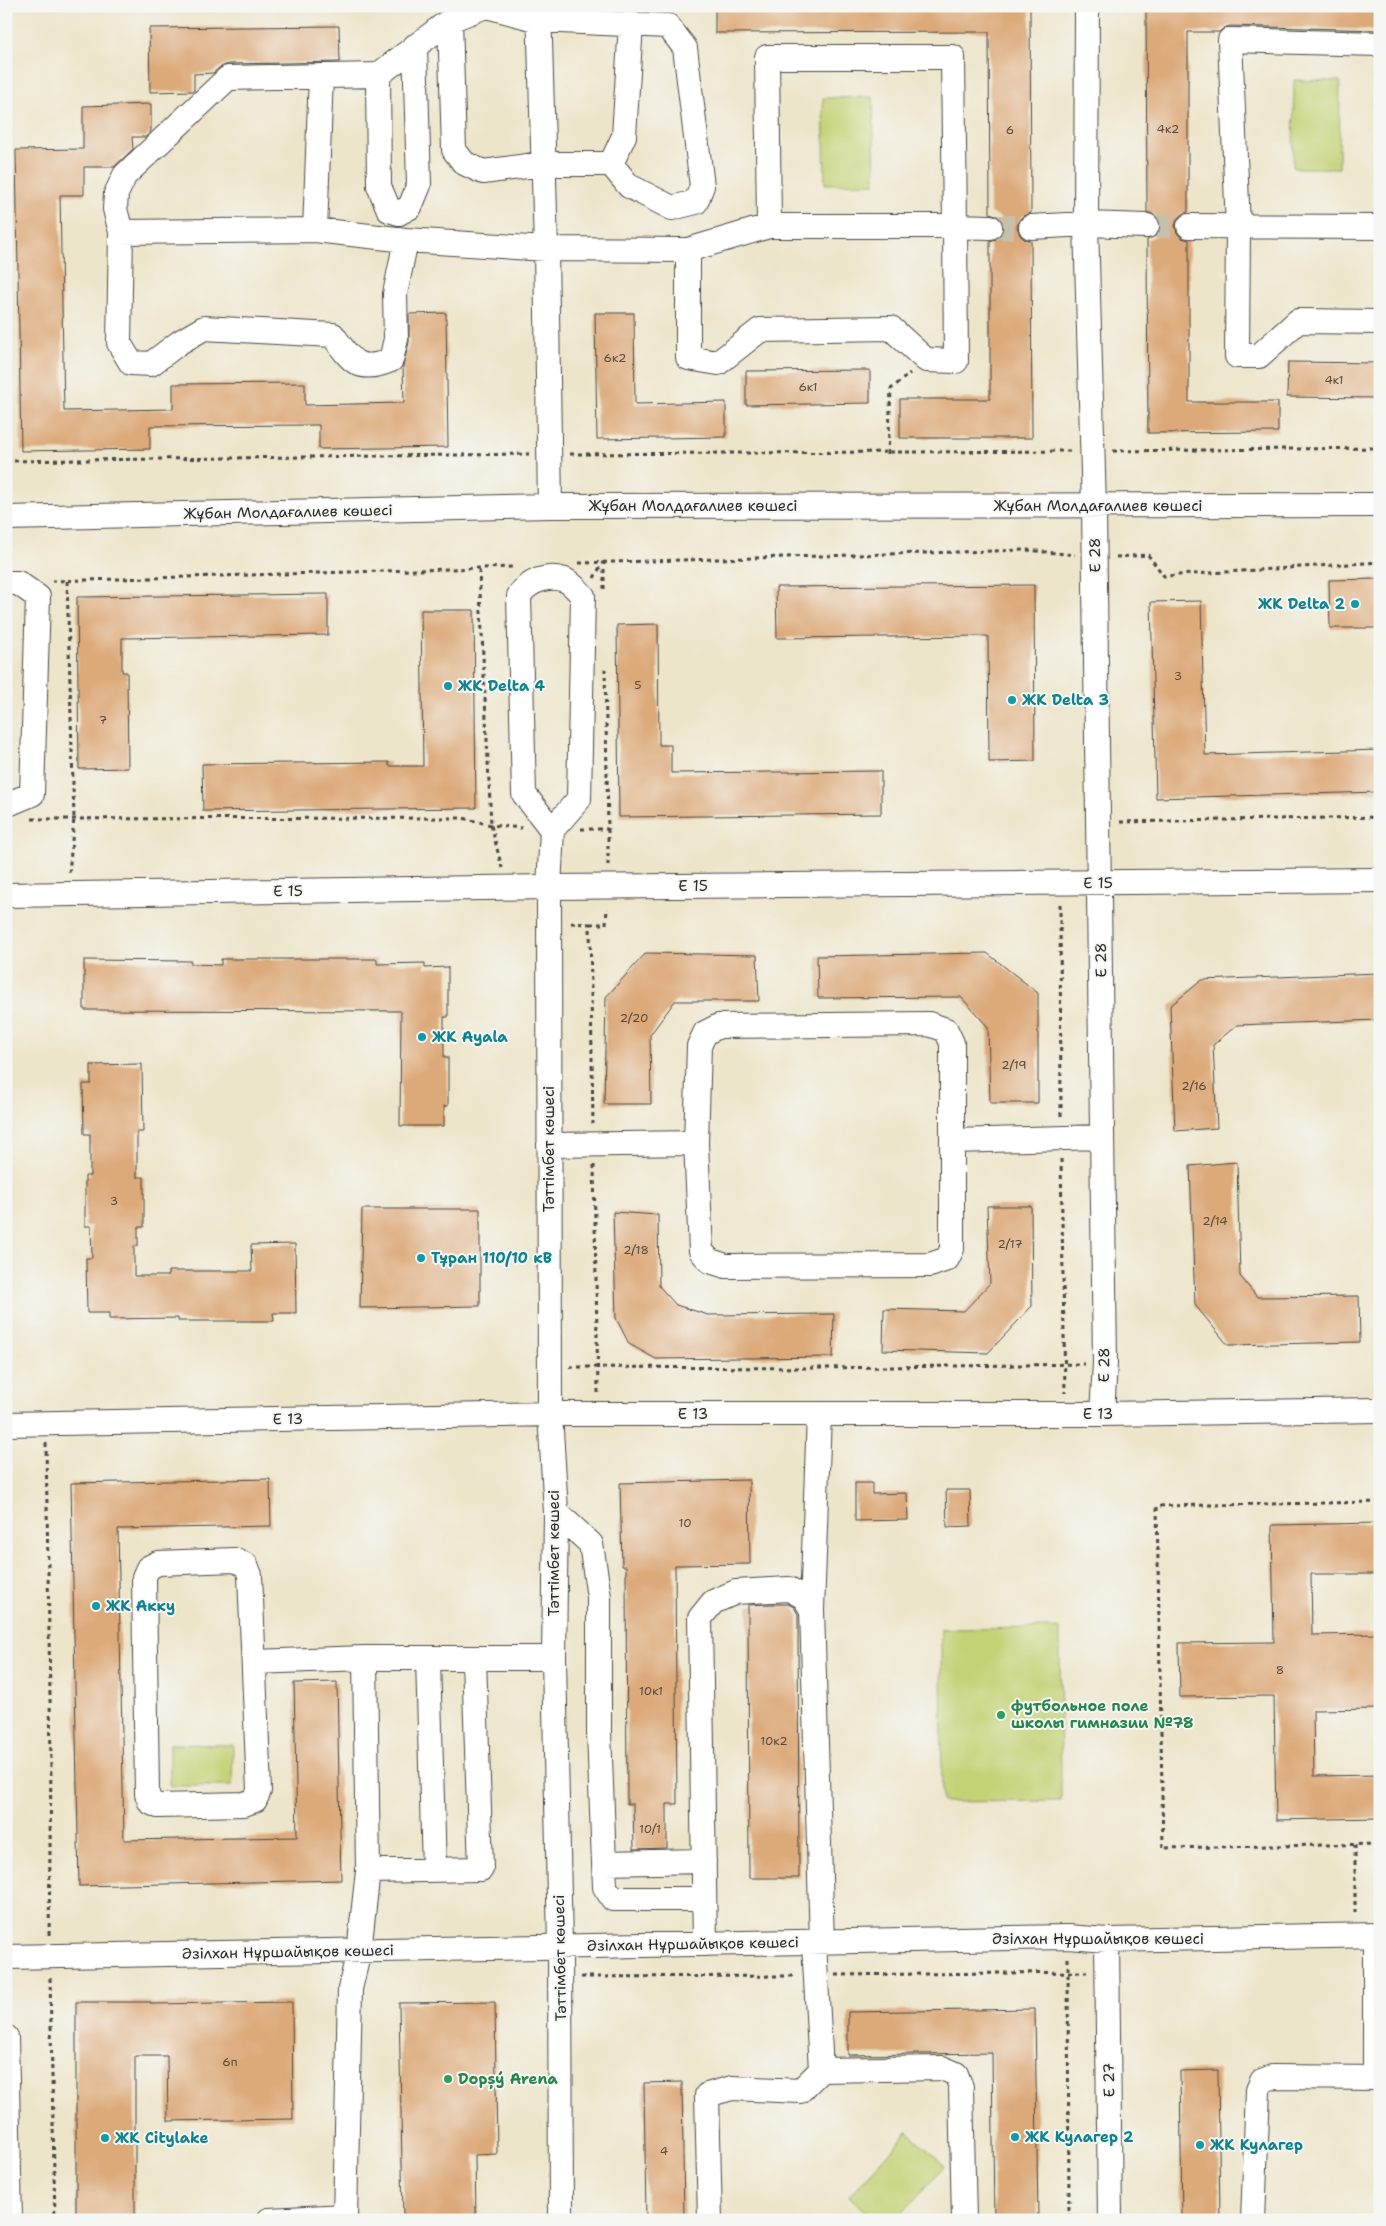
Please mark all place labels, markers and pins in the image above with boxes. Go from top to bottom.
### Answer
place label: ЖК Delta 2 [1258,594,1345,614]
marker: ЖК Delta 2 [1349,598,1361,610]
place label: ЖК Delta 4 [458,676,545,696]
marker: ЖК Delta 4 [442,680,454,692]
place label: ЖК Delta 3 [1022,690,1109,710]
marker: ЖК Delta 3 [1006,694,1018,706]
place label: ЖК Ayala [432,1027,509,1047]
marker: ЖК Ayala [416,1031,428,1043]
place label: Тұран 110/10 кВ [431,1248,552,1268]
marker: Тұран 110/10 кВ [415,1252,427,1264]
place label: ЖК Акку [106,1596,175,1616]
marker: ЖК Акку [90,1600,102,1612]
place label: футбольное поле школы гимназии №78 [1011,1696,1194,1733]
marker: футбольное поле школы гимназии №78 [995,1709,1007,1721]
place label: Dopșý Arena [458,2069,558,2090]
marker: Dopșý Arena [442,2073,454,2085]
place label: ЖК Кулагер 2 [1025,2127,1134,2147]
place label: ЖК Citylake [115,2128,208,2148]
marker: ЖК Кулагер 2 [1009,2131,1021,2143]
marker: ЖК Citylake [99,2132,111,2144]
place label: ЖК Кулагер [1210,2135,1303,2155]
marker: ЖК Кулагер [1194,2139,1206,2151]

